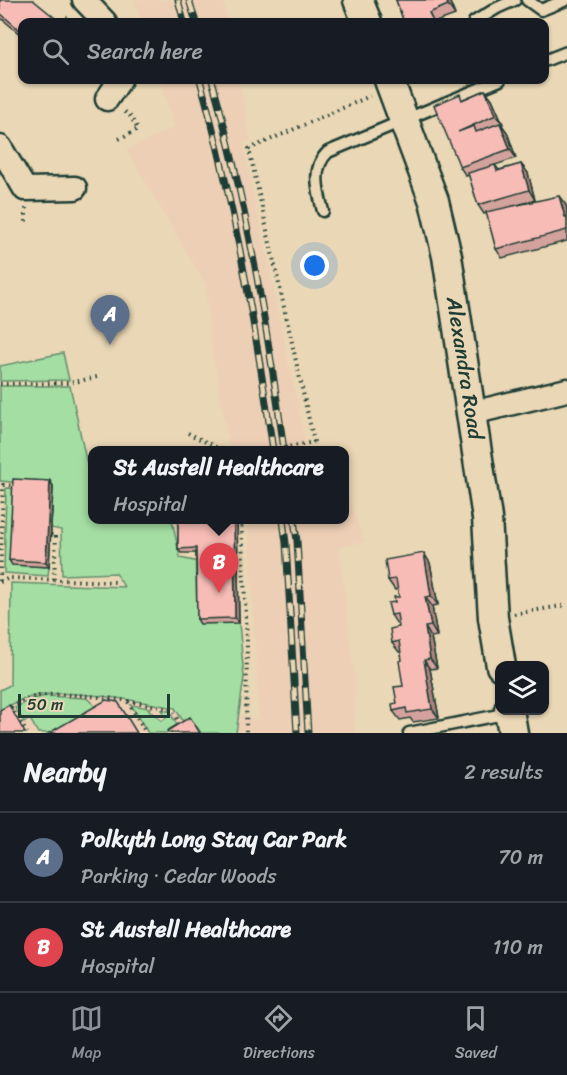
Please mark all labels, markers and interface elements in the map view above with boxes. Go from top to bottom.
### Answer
search box [18,18,549,84]
text: Search here [87,32,203,71]
icon: search [39,35,72,68]
your location [300,251,329,280]
street label: Alexandra Road [435,293,495,444]
pin: A [90,296,130,345]
popup [88,446,349,524]
text: St Austell Healthcare [113,448,324,487]
text: Hospital [113,487,187,522]
pin: B [200,544,238,593]
map controls [495,661,549,715]
button: layers [495,661,549,715]
text: 50 m [27,690,63,719]
scale bar [18,691,170,718]
text: Nearby [24,749,106,795]
text: 2 results [464,755,543,790]
text: Polkyth Long Stay Car Park [81,820,347,859]
text: A [37,840,50,875]
text: 70 m [498,840,543,875]
text: Parking · Cedar Woods [81,859,276,894]
text: St Austell Healthcare [81,910,291,949]
text: B [37,930,50,965]
text: 110 m [493,930,543,965]
text: Hospital [81,949,154,984]
tab: Map [70,1002,103,1067]
tab: Directions [243,1002,315,1067]
tab: Saved [455,1002,497,1067]

